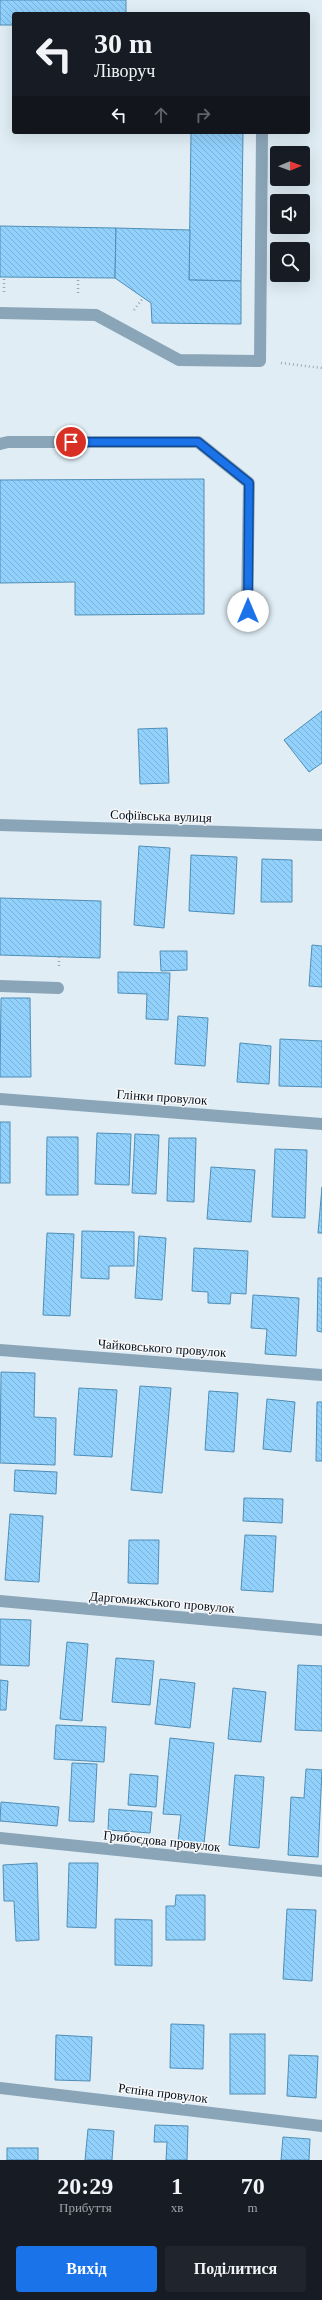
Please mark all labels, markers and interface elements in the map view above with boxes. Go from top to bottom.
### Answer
icon: left [28,28,80,80]
text: 30 m [94,28,152,59]
text: Ліворуч [94,61,155,81]
icon: left [108,104,130,126]
icon: ahead [150,104,172,126]
icon: right [192,104,214,126]
north arrow [270,146,310,186]
map controls [270,146,310,282]
button: sound [270,194,310,234]
button: search [270,242,310,282]
pin [54,425,88,459]
icon: arrive [60,431,82,453]
position arrow [227,590,269,632]
street label: Софіївська вулиця [110,807,212,825]
street label: Глінки провулок [116,1086,209,1108]
street label: Чайковського провулок [97,1336,227,1360]
street label: Даргомижського провулок [89,1588,236,1616]
street label: Грибоєдова провулок [103,1827,222,1855]
street label: Рєпіна провулок [117,2080,209,2106]
text: 20:29 [57,2173,113,2199]
text: 1 [171,2173,183,2199]
text: 70 [241,2173,265,2199]
text: Прибуття [59,2200,112,2215]
text: хв [171,2200,183,2215]
text: m [248,2200,258,2215]
button: Вихід [16,2246,157,2292]
button: Поділитися [165,2246,306,2292]

